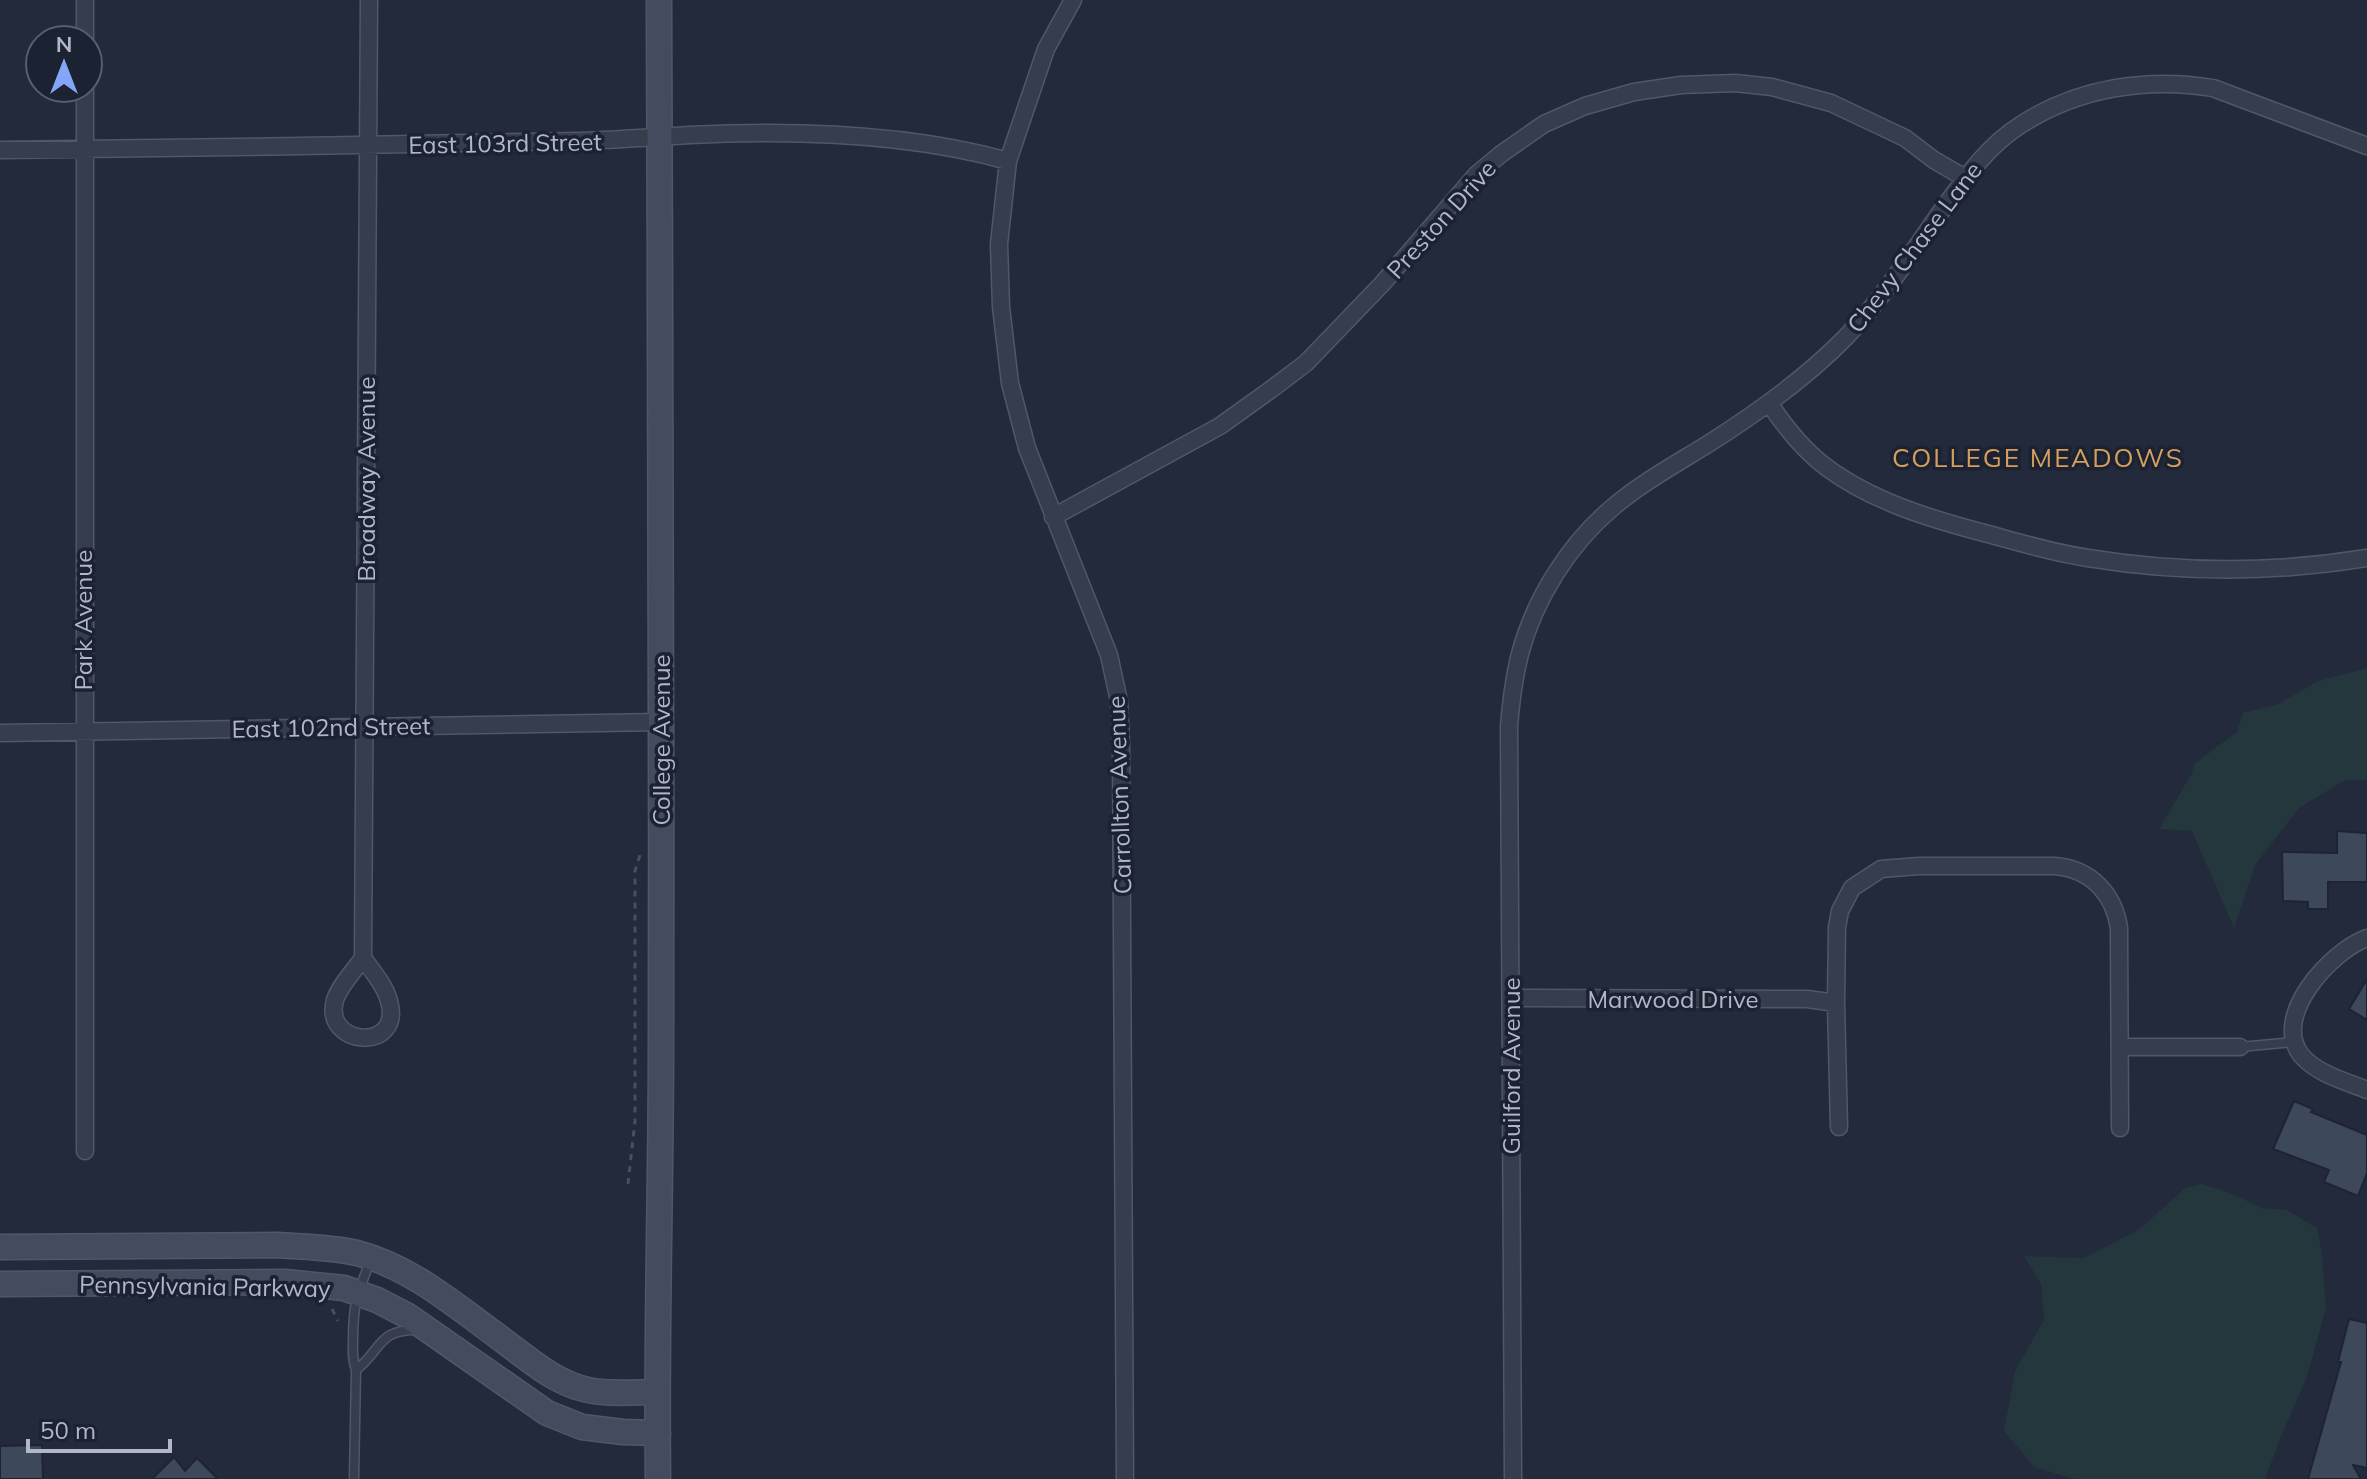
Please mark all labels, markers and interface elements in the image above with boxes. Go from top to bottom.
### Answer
north arrow [24,24,104,104]
text: N [56,30,72,58]
street label: East 103rd Street [408,126,602,160]
street label: Preston Drive [1380,154,1502,284]
street label: Chevy Chase Lane [1840,156,1988,338]
street label: Broadway Avenue [351,377,381,581]
district label: COLLEGE MEADOWS [1892,441,2184,474]
street label: Park Avenue [68,550,98,690]
street label: College Avenue [646,654,676,826]
street label: Carrollton Avenue [1101,695,1137,895]
street label: East 102nd Street [231,710,431,744]
street label: Guilford Avenue [1496,977,1526,1155]
street label: Marwood Drive [1587,984,1759,1014]
street label: Pennsylvania Parkway [79,1269,331,1303]
scale bar [28,1403,170,1453]
text: 50 m [40,1415,96,1445]

